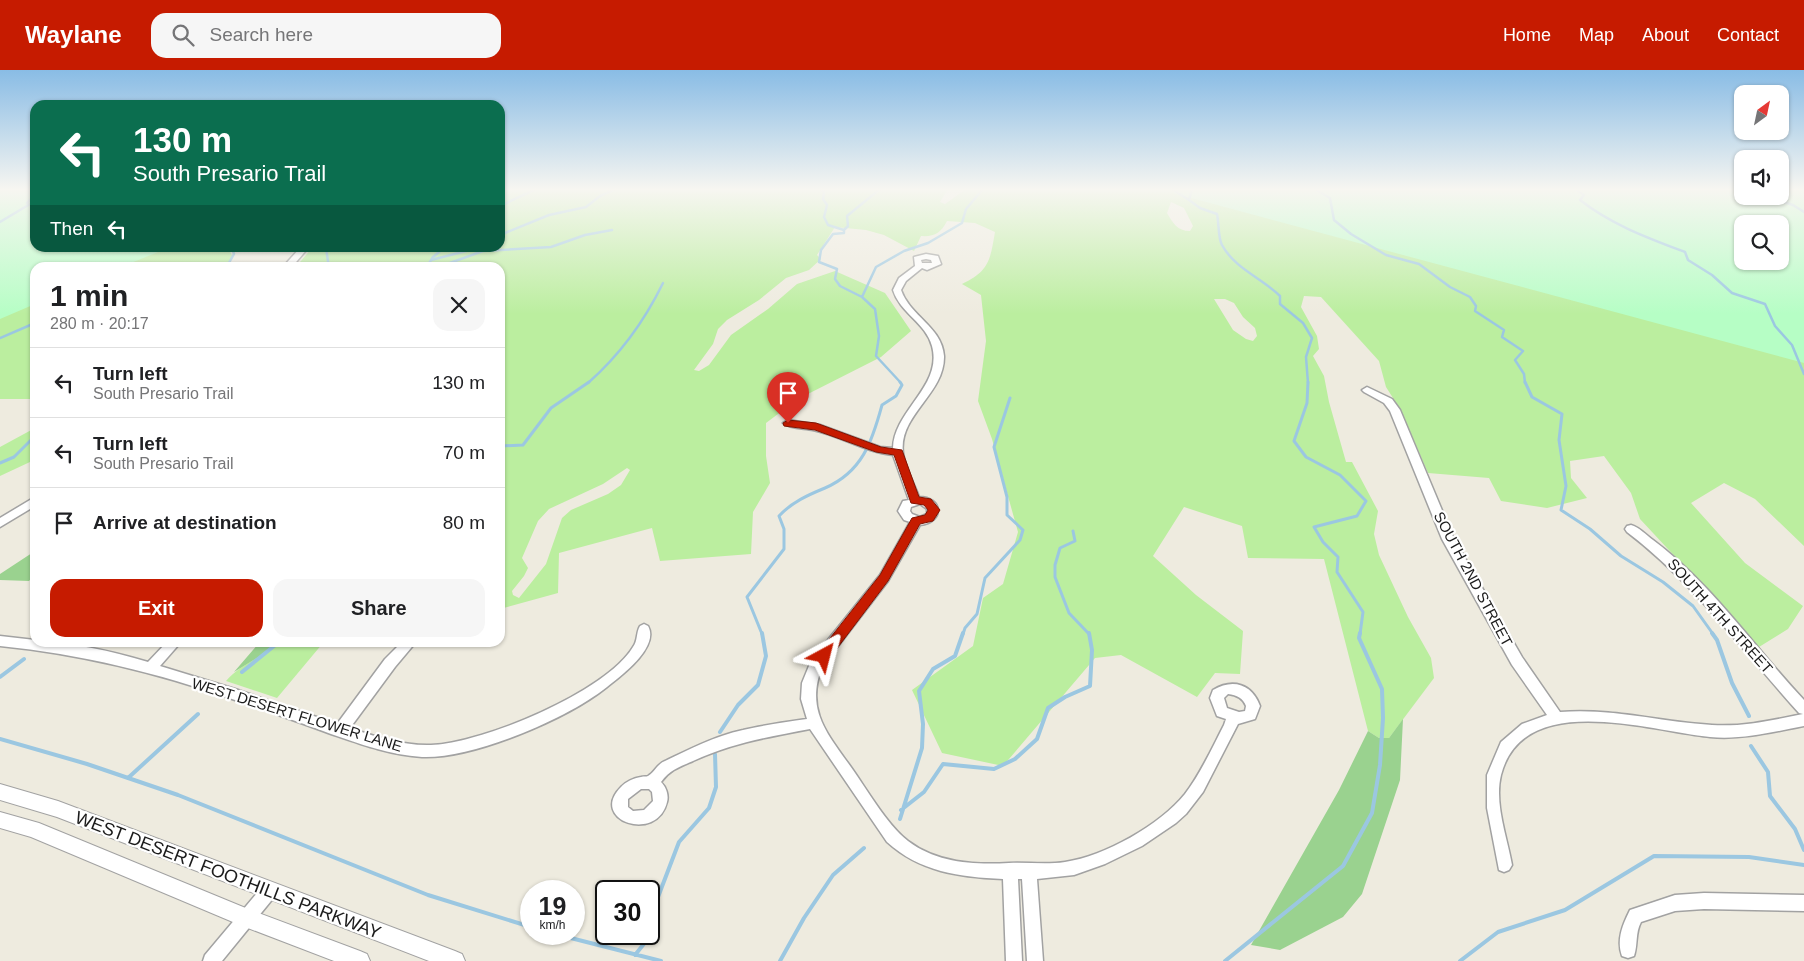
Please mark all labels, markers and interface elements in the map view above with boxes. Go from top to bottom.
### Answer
search box [151,13,501,58]
text: Waylane [25,21,121,48]
icon: search [169,21,197,49]
text: Search here [209,24,313,45]
text: Home [1503,25,1551,45]
text: Map [1579,25,1614,45]
text: About [1642,25,1689,45]
text: Contact [1717,25,1779,45]
north arrow [1734,85,1789,140]
map controls [1734,85,1789,270]
icon: left [50,120,115,185]
text: 130 m [133,120,232,159]
button: sound [1734,150,1789,205]
text: South Presario Trail [133,161,326,186]
icon: left [103,215,131,243]
button: search [1734,215,1789,270]
text: Then [50,218,93,239]
text: 1 min [50,279,128,312]
button: close [433,279,485,331]
text: 280 m · 20:17 [50,315,149,332]
text: Turn left [93,363,168,384]
icon: left [50,369,78,397]
text: 130 m [432,372,485,393]
pin [767,372,809,423]
icon: arrive [774,379,802,407]
text: South Presario Trail [93,385,234,402]
text: Turn left [93,433,168,454]
icon: left [50,439,78,467]
text: 70 m [443,442,485,463]
text: South Presario Trail [93,455,234,472]
icon: arrive [50,509,78,537]
street label: SOUTH 2ND STREET [1431,509,1516,649]
text: Arrive at destination [93,512,277,533]
text: 80 m [443,512,485,533]
street label: SOUTH 4TH STREET [1664,555,1776,676]
button: Exit [50,579,263,637]
button: Share [273,579,485,637]
position arrow [797,629,849,681]
street label: WEST DESERT FLOWER LANE [190,674,404,755]
street label: WEST DESERT FOOTHILLS PARKWAY [72,807,384,943]
speed limit sign: 30 [595,880,660,945]
text: 19 [539,892,566,920]
text: km/h [539,918,566,932]

